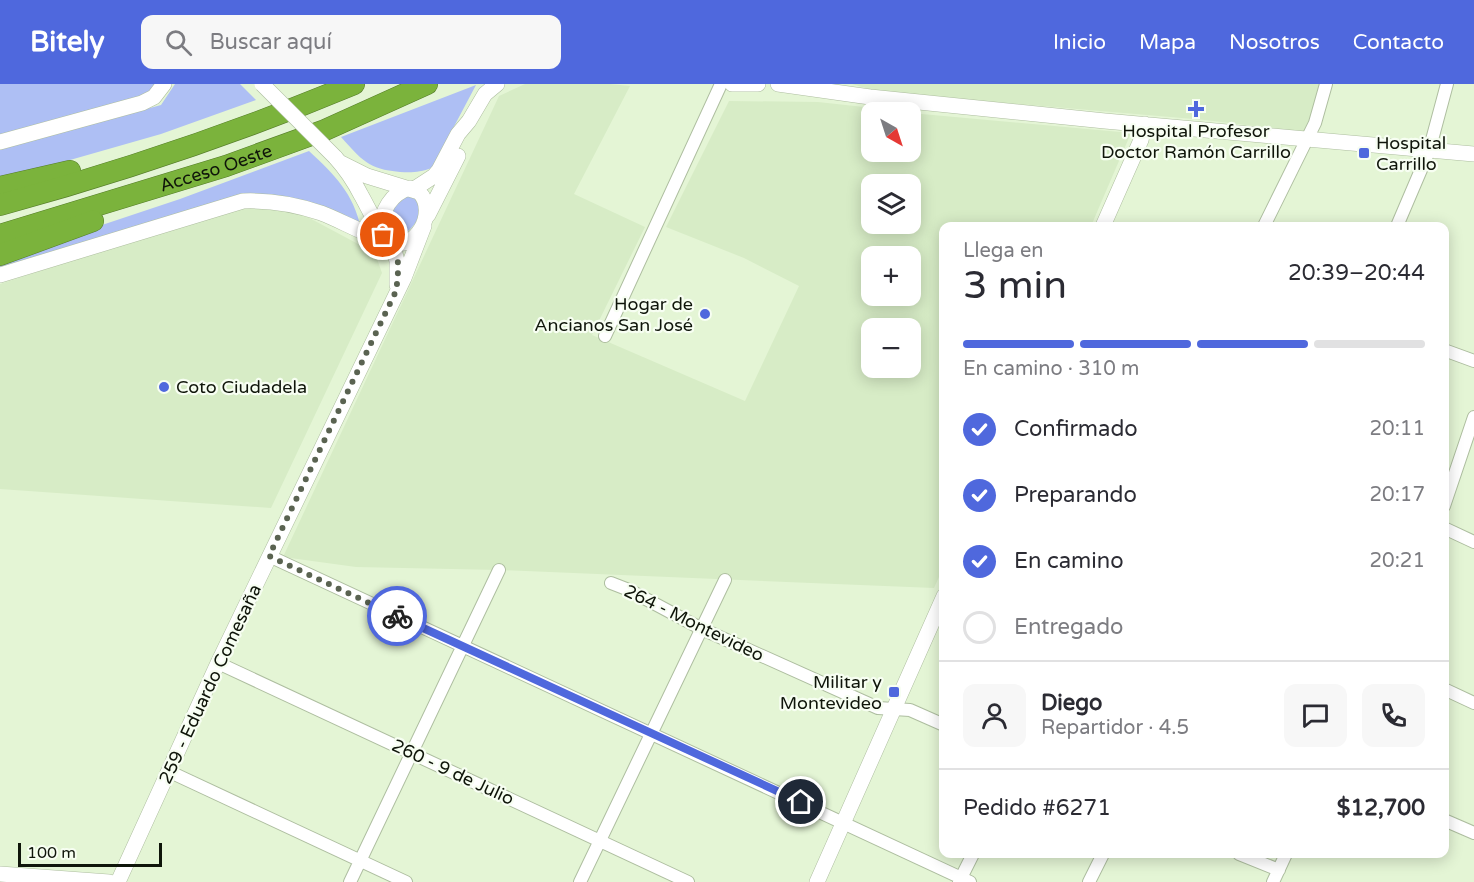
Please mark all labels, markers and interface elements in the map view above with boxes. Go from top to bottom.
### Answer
search box [141,15,561,69]
text: Bitely [30,25,105,59]
icon: search [162,26,195,59]
text: Buscar aquí [210,29,332,55]
text: Inicio [1053,30,1106,55]
text: Mapa [1139,30,1196,55]
text: Nosotros [1229,30,1320,55]
text: Contacto [1353,30,1444,55]
marker: Hospital Profesor Doctor Ramón Carrillo [1187,100,1205,118]
north arrow [861,102,921,162]
map controls [861,102,921,378]
place label: Hospital Profesor Doctor Ramón Carrillo [1101,120,1291,163]
place label: Hospital Carrillo [1376,132,1446,175]
street label: Acceso Oeste [157,139,275,197]
marker: Hospital Carrillo [1357,146,1371,160]
button: layers [861,174,921,234]
pin [357,209,408,260]
icon: bag [366,218,399,251]
text: Llega en [963,239,1043,263]
button: + [861,246,921,306]
text: 20:39–20:44 [1288,260,1425,286]
text: 3 min [963,262,1067,309]
place label: Hogar de Ancianos San José [534,293,693,336]
marker: Hogar de Ancianos San José [698,307,712,321]
button: − [861,318,921,378]
text: En camino · 310 m [963,357,1139,381]
place label: Coto Ciudadela [176,376,307,398]
marker: Coto Ciudadela [157,380,171,394]
icon: check [963,413,996,446]
text: Confirmado [1014,416,1138,442]
text: 20:11 [1370,417,1425,441]
icon: check [963,479,996,512]
text: Preparando [1014,482,1137,508]
text: 20:17 [1370,483,1425,507]
icon: check [963,545,996,578]
text: En camino [1014,548,1124,574]
text: 20:21 [1370,549,1425,573]
street label: 264 - Montevideo [621,580,768,666]
street label: 259 - Eduardo Comesaña [154,581,266,787]
courier [367,586,427,646]
icon: bike [381,600,414,633]
text: Entregado [1014,614,1123,640]
place label: Militar y Montevideo [780,671,882,714]
button: person [963,684,1026,747]
button: chat [1284,684,1347,747]
button: phone [1362,684,1425,747]
marker: Militar y Montevideo [887,685,901,699]
text: Diego [1041,690,1103,716]
text: Repartidor · 4.5 [1041,716,1189,740]
street label: 260 - 9 de Julio [388,734,518,810]
pin [775,776,826,827]
icon: home [784,785,817,818]
text: Pedido #6271 [963,795,1111,821]
text: $12,700 [1337,795,1425,821]
scale bar [18,840,162,868]
text: 100 m [27,843,76,863]

